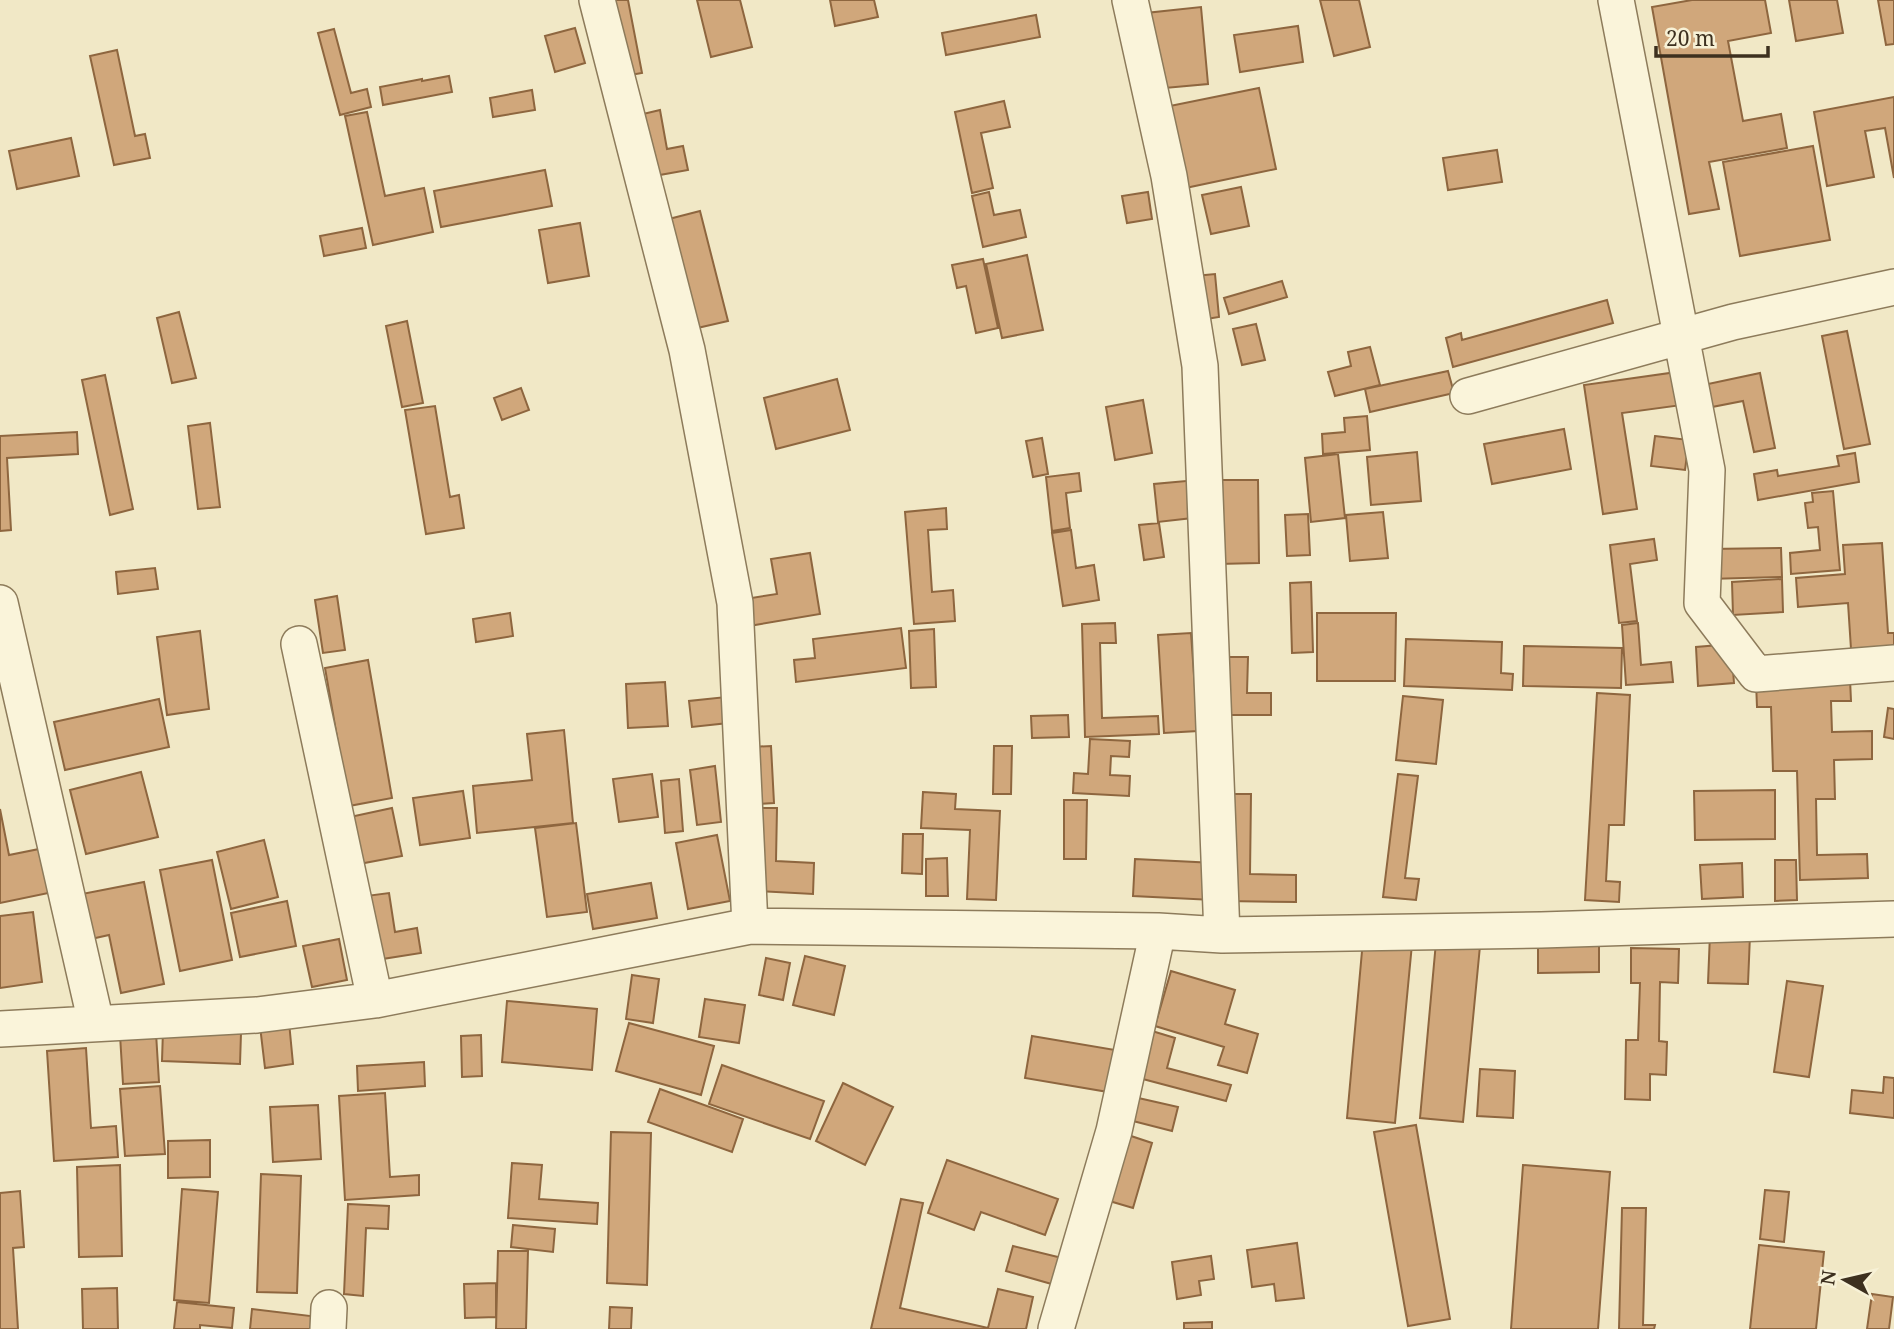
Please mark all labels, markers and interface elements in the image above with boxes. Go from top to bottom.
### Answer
scale bar [1656,14,1768,58]
text: 20 m [1666,24,1715,52]
north arrow [1810,1245,1880,1315]
text: N [1814,1268,1842,1287]

